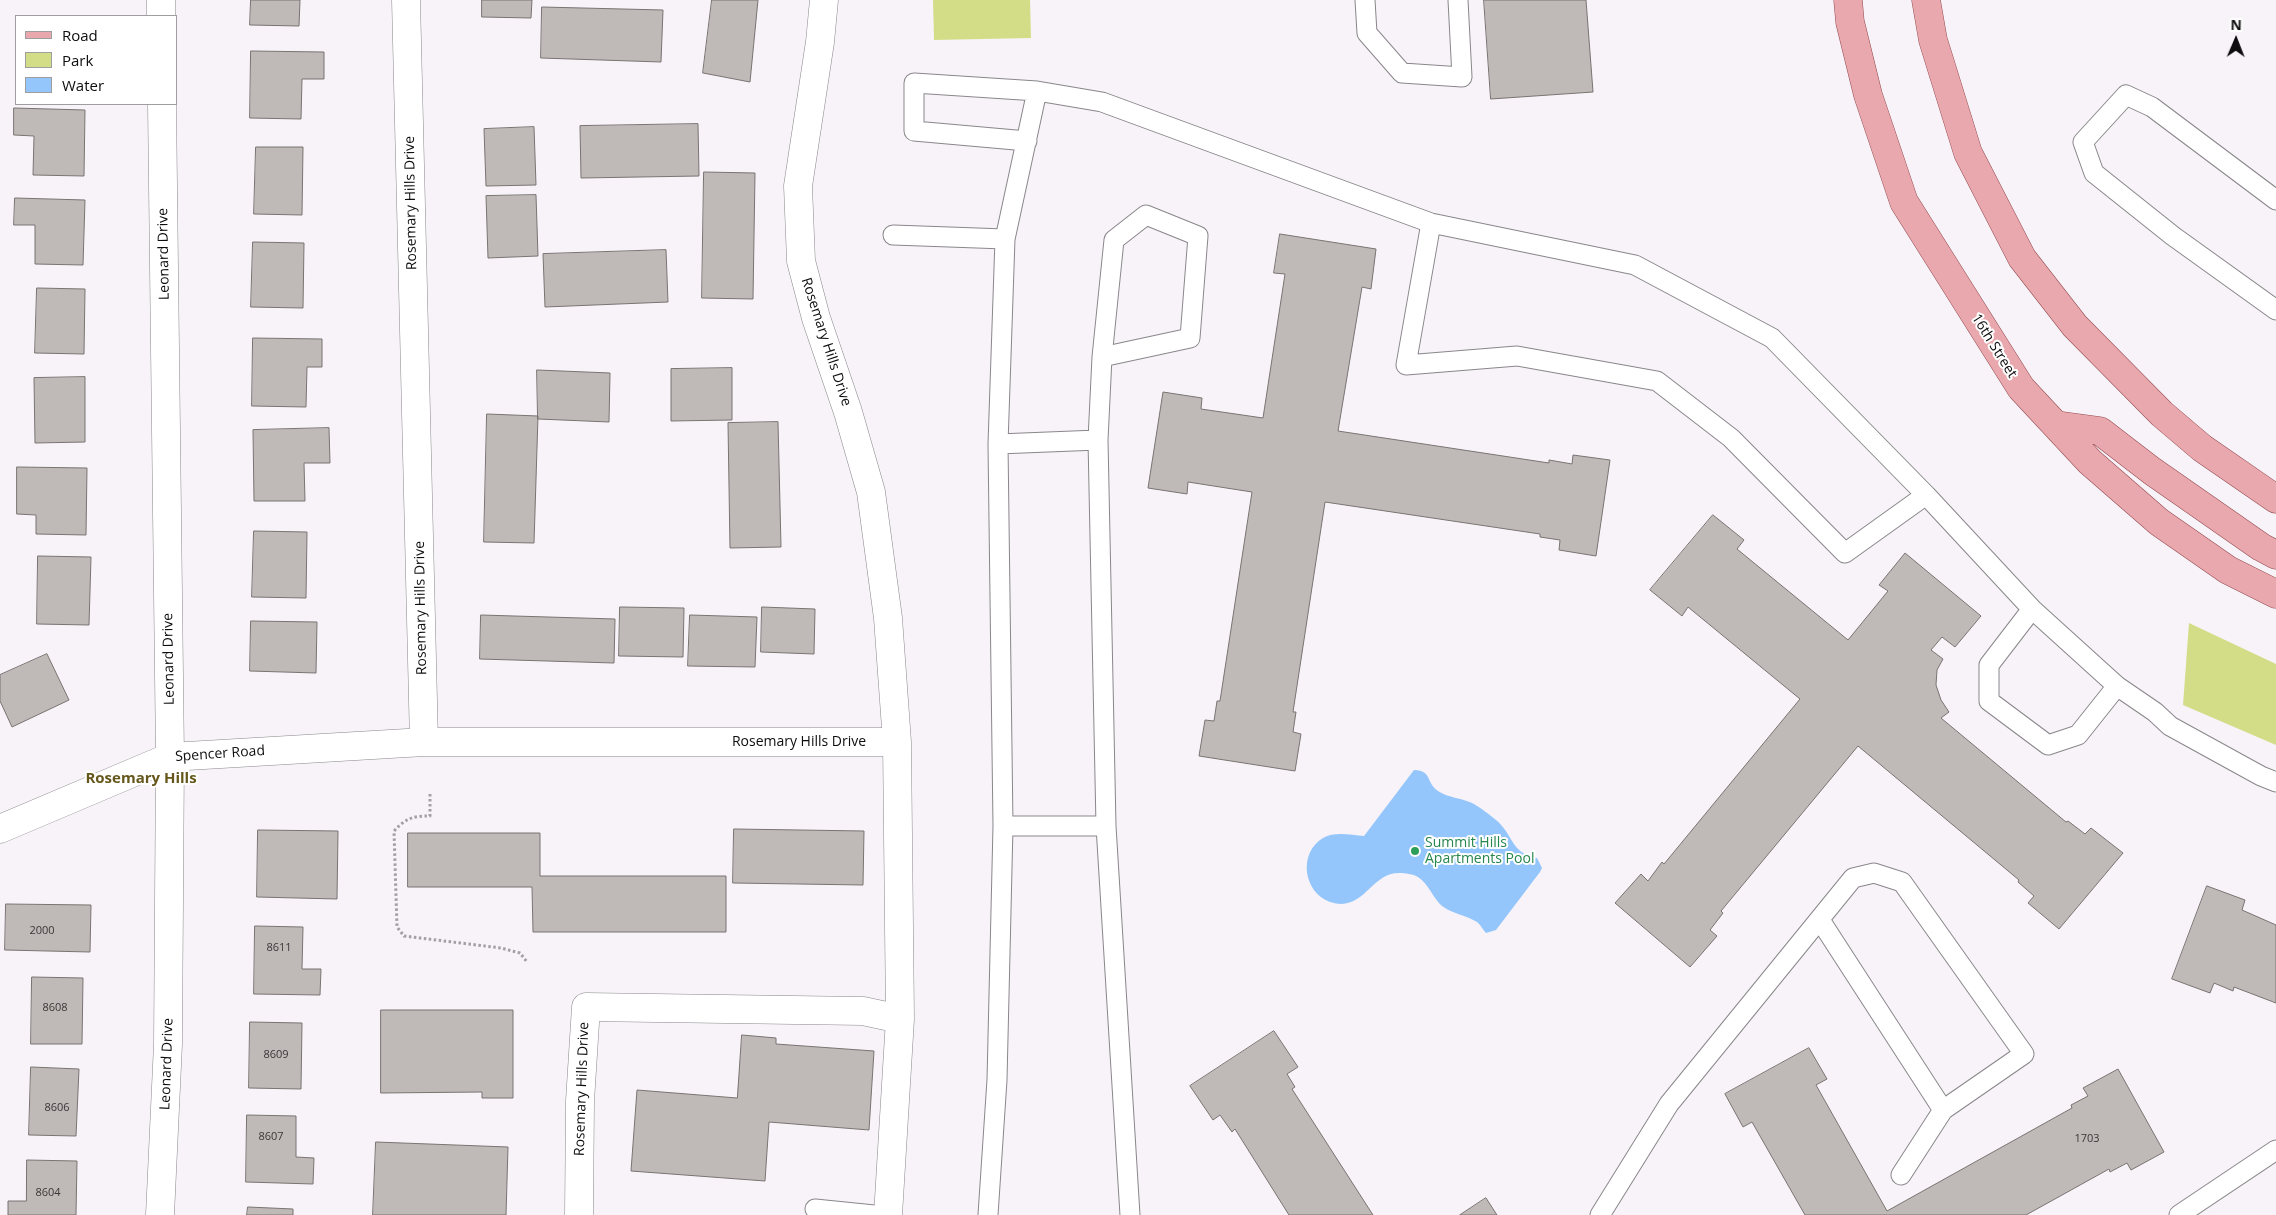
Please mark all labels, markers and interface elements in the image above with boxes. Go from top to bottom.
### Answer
legend [15,15,178,105]
north arrow [2211,15,2261,65]
text: N [2230,15,2242,34]
text: Road [62,25,98,45]
text: Park [62,50,93,70]
text: Water [62,75,104,95]
street label: Rosemary Hills Drive [401,136,421,270]
street label: Leonard Drive [155,208,173,300]
street label: Rosemary Hills Drive [797,276,855,408]
street label: 16th Street [1968,311,2020,381]
street label: Rosemary Hills Drive [411,541,431,675]
street label: Leonard Drive [160,613,178,705]
street label: Rosemary Hills Drive [732,734,866,750]
street label: Spencer Road [175,742,265,766]
district label: Rosemary Hills [85,770,197,788]
place label: Summit Hills Apartments Pool [1425,835,1534,868]
marker: Summit Hills Apartments Pool [1409,845,1421,857]
house number: 2000 [29,924,55,938]
house number: 8611 [266,941,292,955]
house number: 8608 [42,1001,68,1015]
street label: Leonard Drive [157,1018,177,1110]
street label: Rosemary Hills Drive [571,1022,593,1156]
house number: 8609 [263,1048,289,1062]
house number: 8606 [44,1101,70,1115]
house number: 8607 [258,1130,284,1144]
house number: 1703 [2074,1132,2100,1146]
house number: 8604 [35,1186,61,1200]

